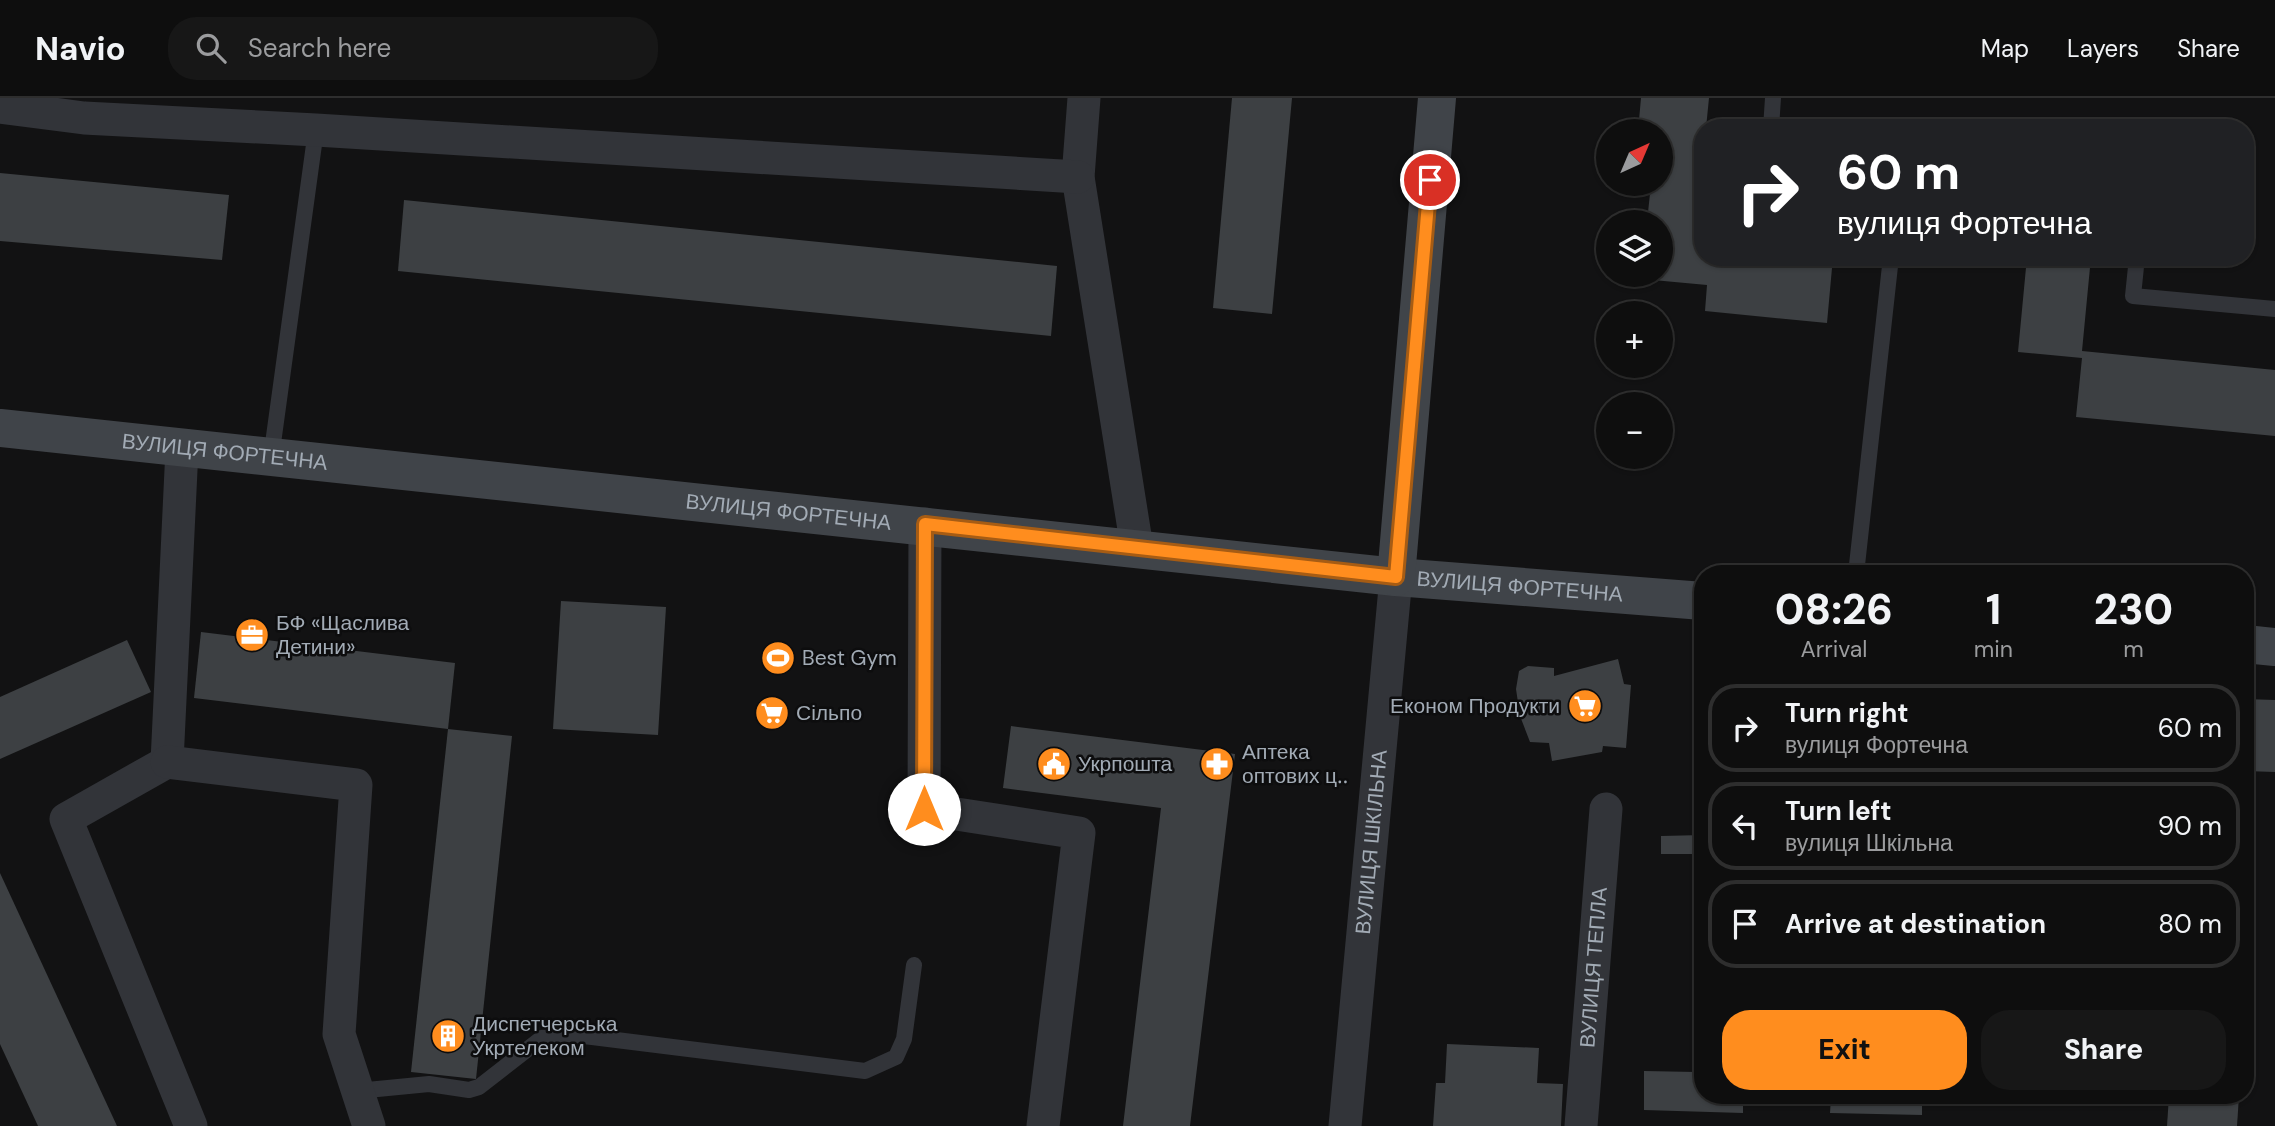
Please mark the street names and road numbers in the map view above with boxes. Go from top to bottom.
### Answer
street label: ВУЛИЦЯ ФОРТЕЧНА [121,427,329,477]
street label: ВУЛИЦЯ ФОРТЕЧНА [684,487,893,537]
street label: ВУЛИЦЯ ФОРТЕЧНА [1416,565,1624,609]
street label: ВУЛИЦЯ ШКІЛЬНА [1349,749,1394,936]
street label: ВУЛИЦЯ ТЕПЛА [1573,886,1614,1049]

